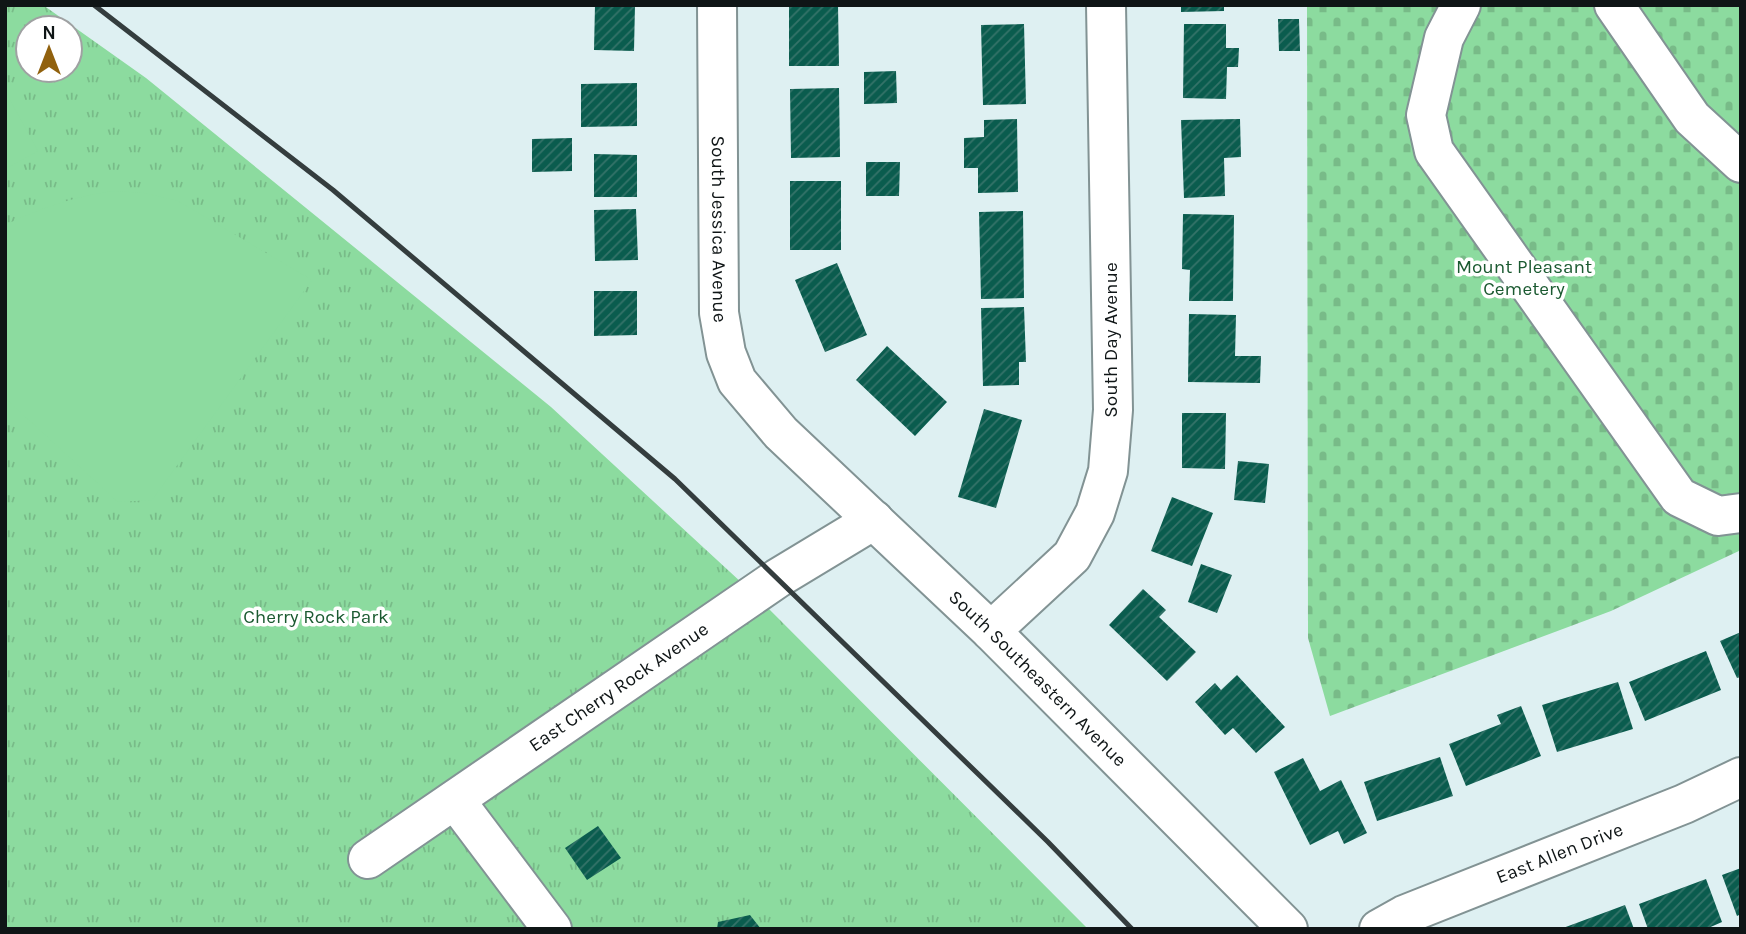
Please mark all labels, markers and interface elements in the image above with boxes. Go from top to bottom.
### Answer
north arrow [14,14,84,84]
text: N [42,22,56,44]
street label: South Jessica Avenue [707,135,731,324]
park label: Mount Pleasant Cemetery [1456,256,1592,300]
street label: South Day Avenue [1100,262,1122,418]
street label: South Southeastern Avenue [944,586,1131,771]
park label: Cherry Rock Park [243,606,389,628]
street label: East Cherry Rock Avenue [525,618,713,756]
street label: East Allen Drive [1493,818,1626,888]

